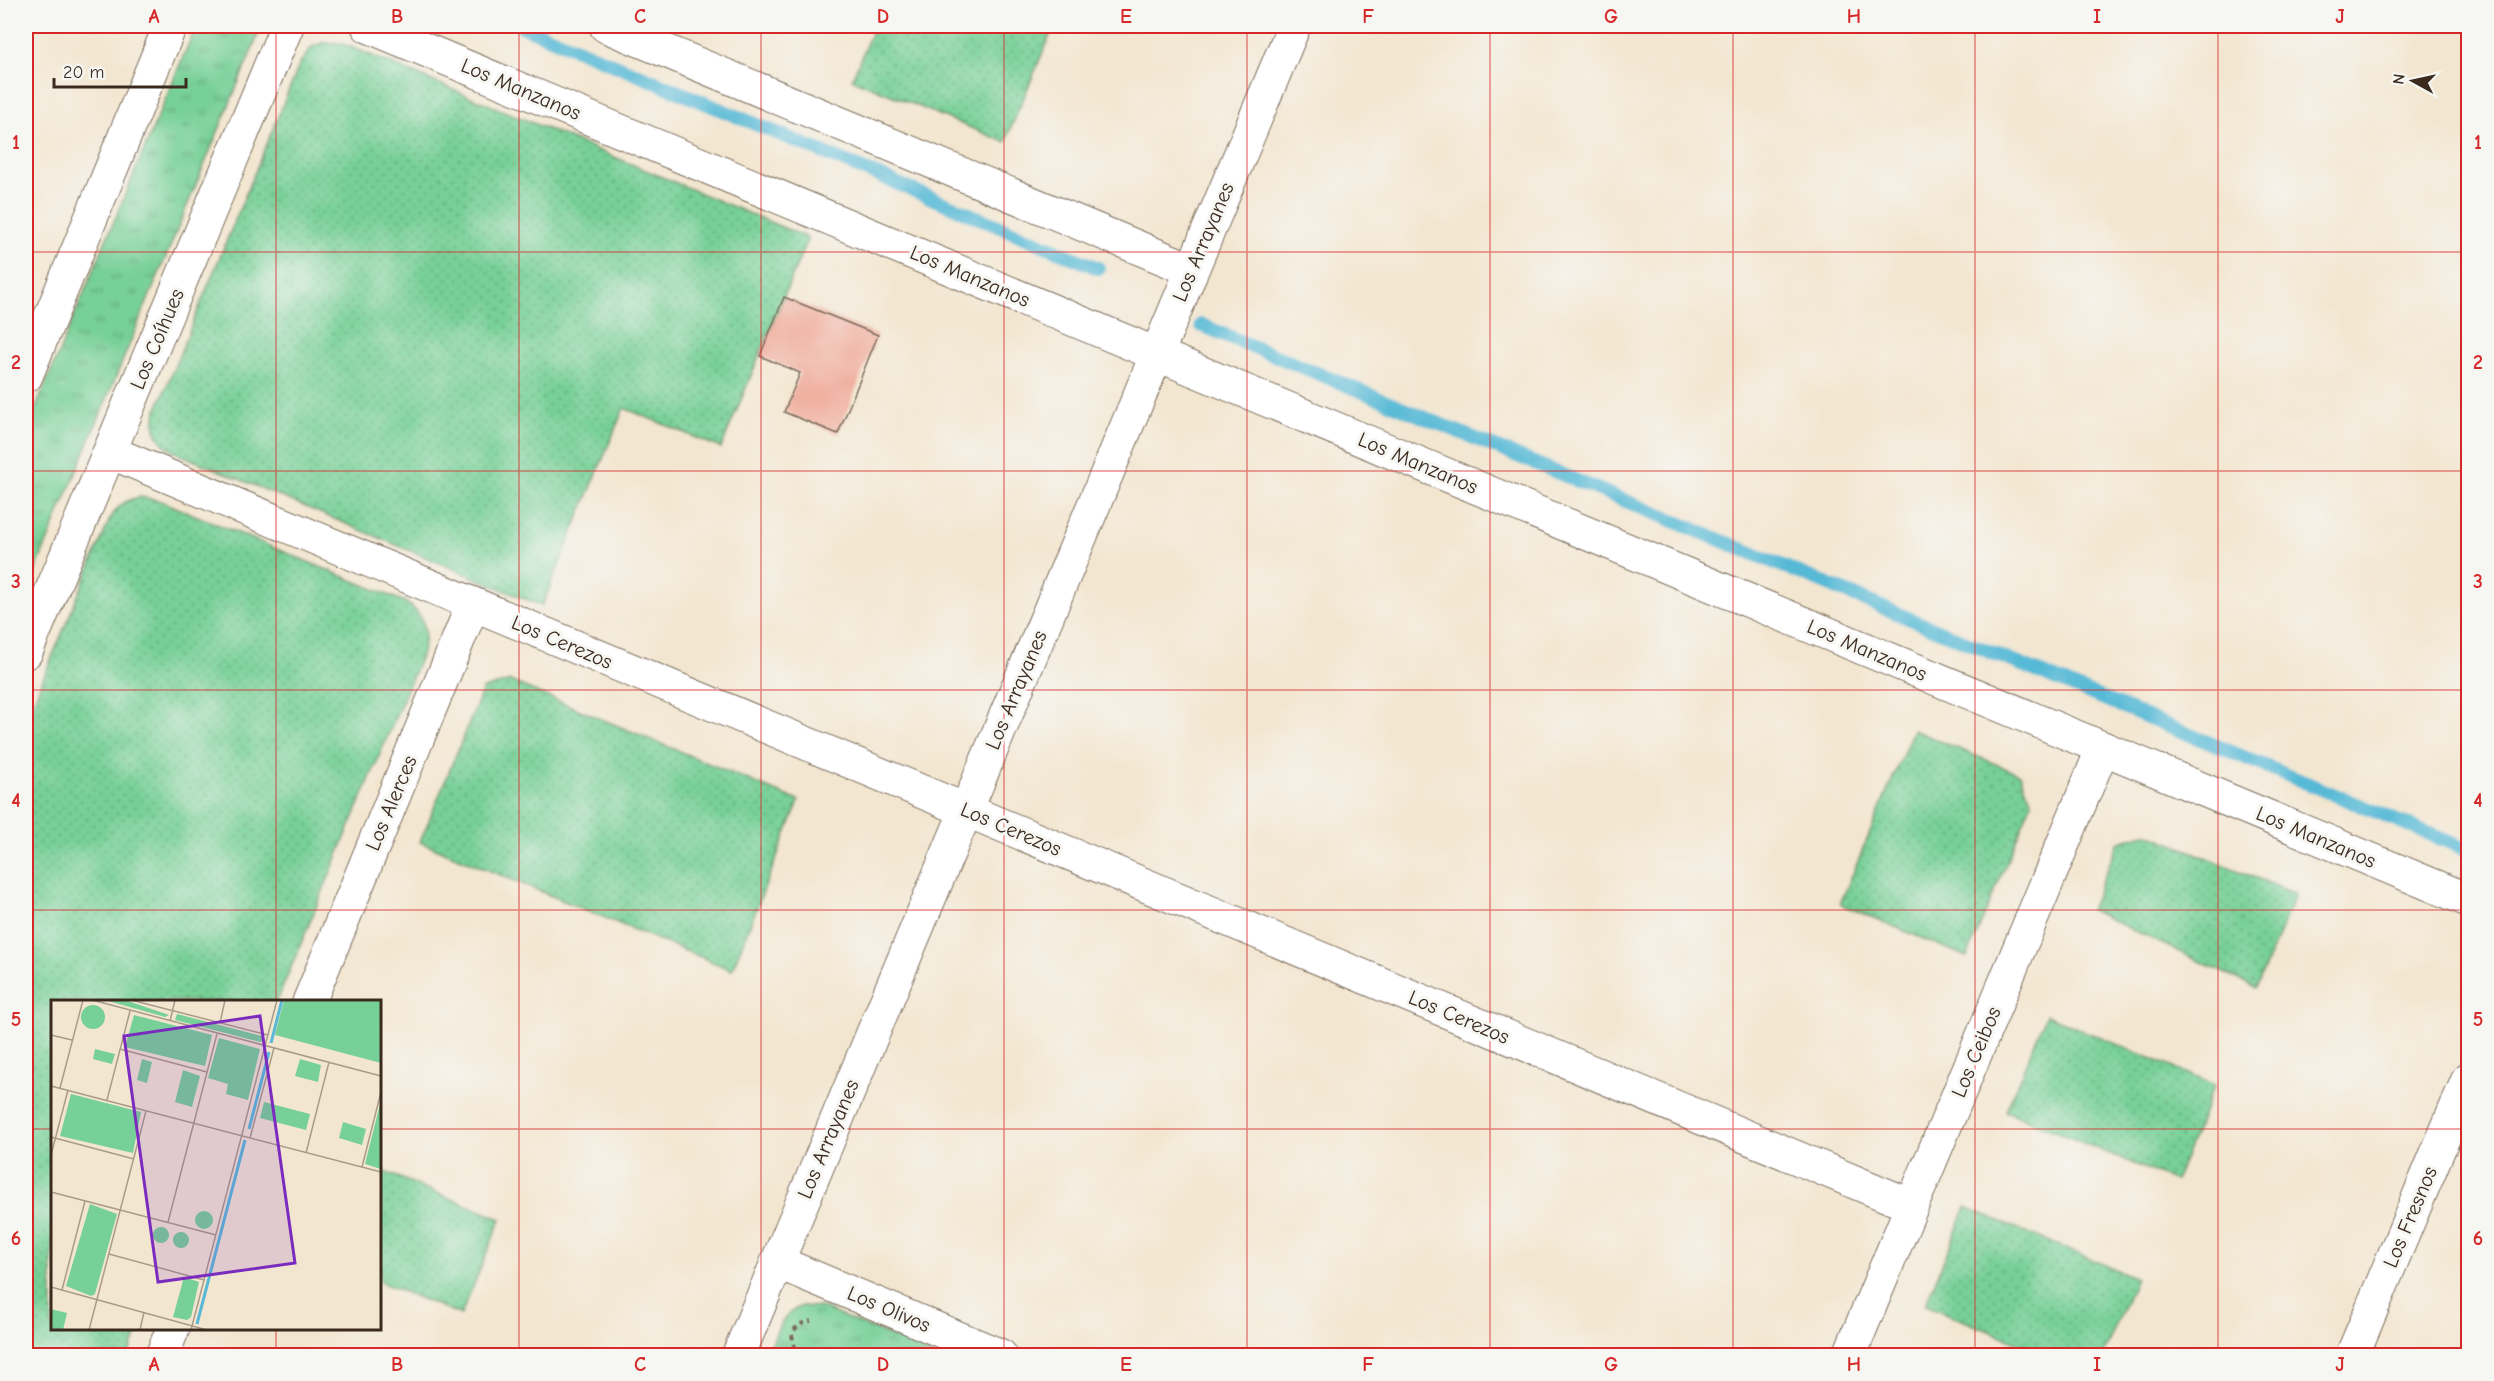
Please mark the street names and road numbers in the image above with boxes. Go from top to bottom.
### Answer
street label: Los Manzanos [458,53,584,125]
street label: Los Arrayanes [1167,179,1239,305]
street label: Los Manzanos [907,240,1033,312]
street label: Los Coíhues [125,285,189,393]
street label: Los Manzanos [1355,427,1481,499]
street label: Los Cerezos [508,610,616,674]
street label: Los Manzanos [1804,614,1930,686]
street label: Los Arrayanes [980,627,1052,753]
street label: Los Alerces [360,752,422,854]
street label: Los Cerezos [957,797,1065,861]
street label: Los Manzanos [2253,801,2379,873]
street label: Los Cerezos [1405,985,1513,1049]
street label: Los Ceibos [1946,1003,2006,1101]
street label: Los Arrayanes [792,1076,864,1202]
street label: Los Fresnos [2378,1163,2442,1271]
street label: Los Olivos [844,1281,934,1337]

